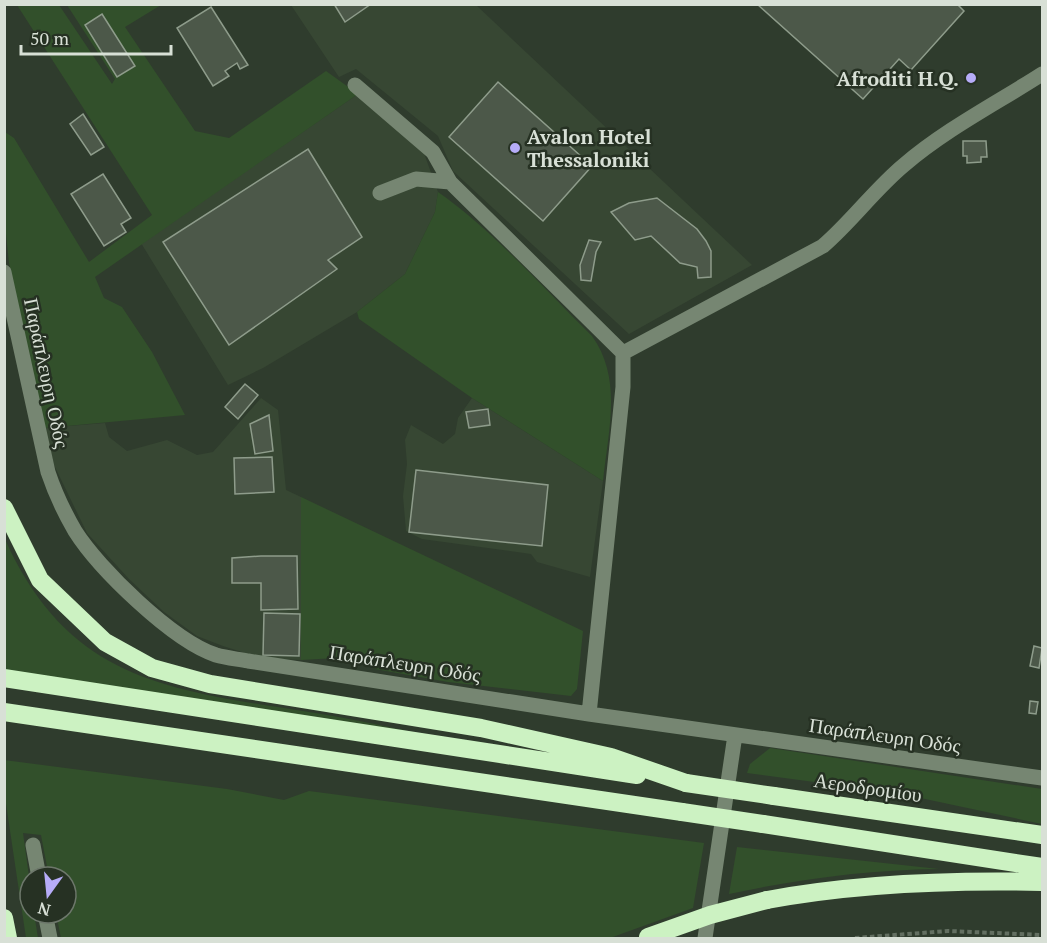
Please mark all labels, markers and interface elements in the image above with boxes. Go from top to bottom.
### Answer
scale bar [21,18,171,56]
text: 50 m [30,26,70,50]
place label: Afroditi H.Q. [837,65,959,92]
marker: Afroditi H.Q. [964,71,978,85]
place label: Avalon Hotel Thessaloniki [527,123,652,173]
marker: Avalon Hotel Thessaloniki [508,141,522,155]
street label: Παράπλευρη Οδός [18,295,76,451]
street label: Παράπλευρη Οδός [327,638,483,688]
street label: Παράπλευρη Οδός [807,711,963,759]
street label: Αεροδρομίου [812,766,924,808]
north arrow [18,865,78,925]
text: N [35,897,53,922]

